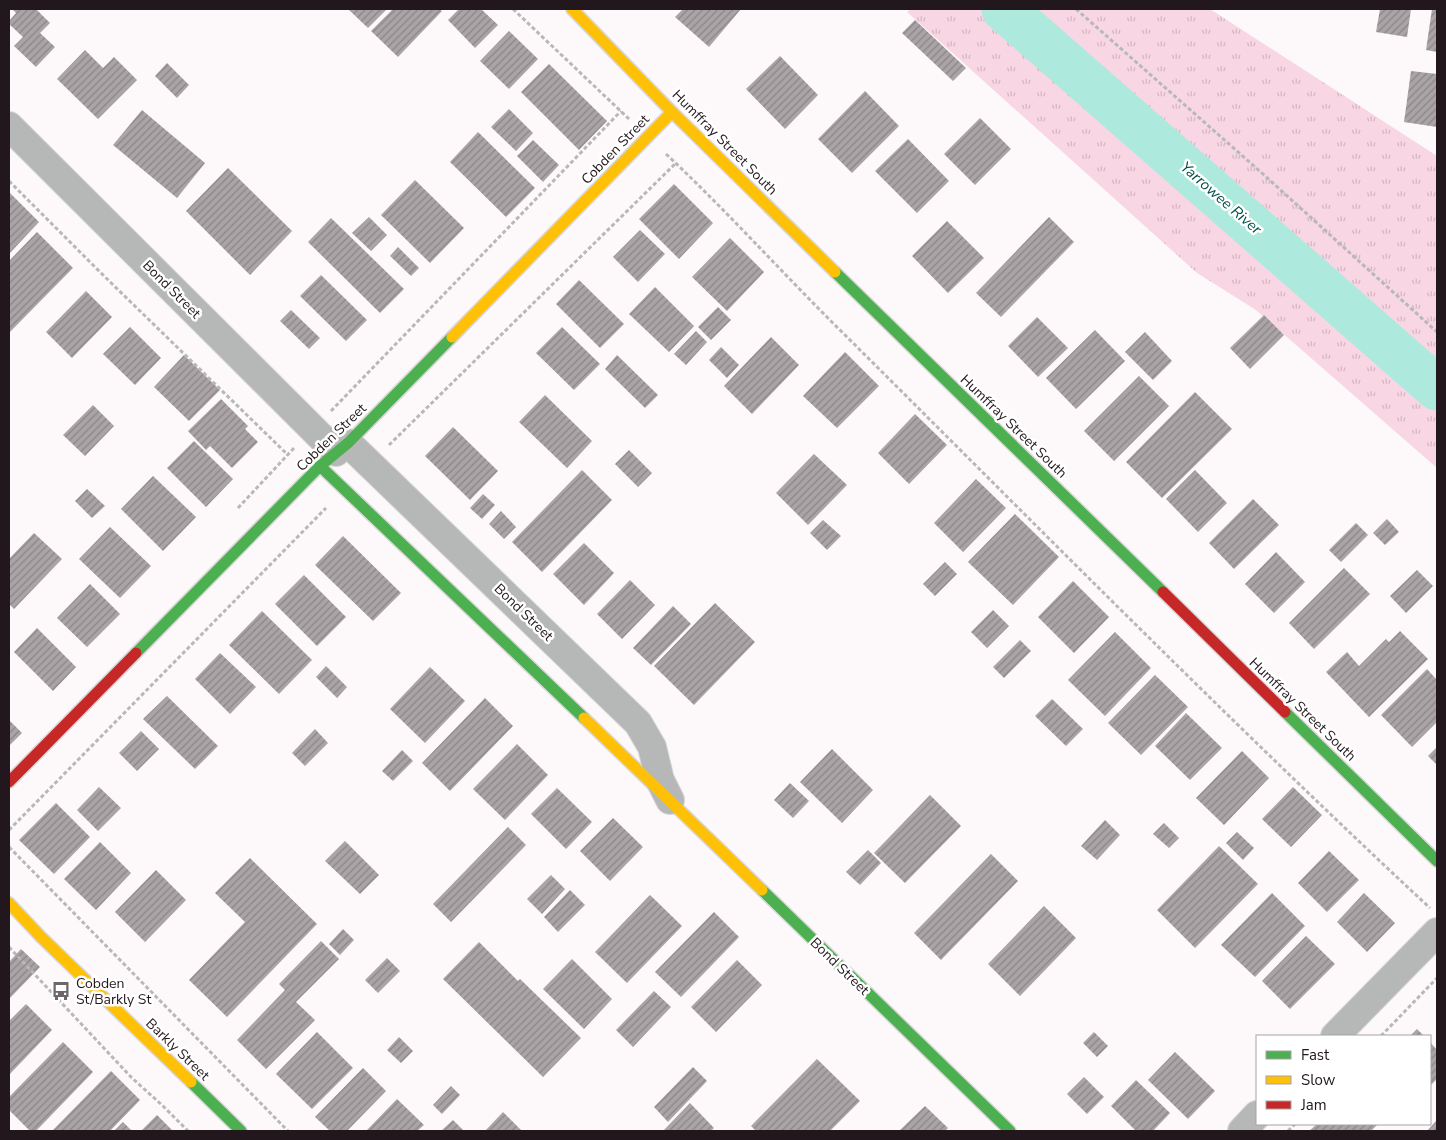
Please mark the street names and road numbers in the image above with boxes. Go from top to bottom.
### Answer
street label: Humffray Street South [668,86,781,199]
street label: Cobden Street [577,110,654,188]
street label: Bond Street [138,256,205,323]
street label: Humffray Street South [956,370,1071,482]
street label: Cobden Street [292,399,370,476]
street label: Bond Street [490,579,557,645]
street label: Humffray Street South [1245,653,1360,765]
street label: Bond Street [806,933,873,999]
street label: Barkly Street [142,1014,214,1085]

